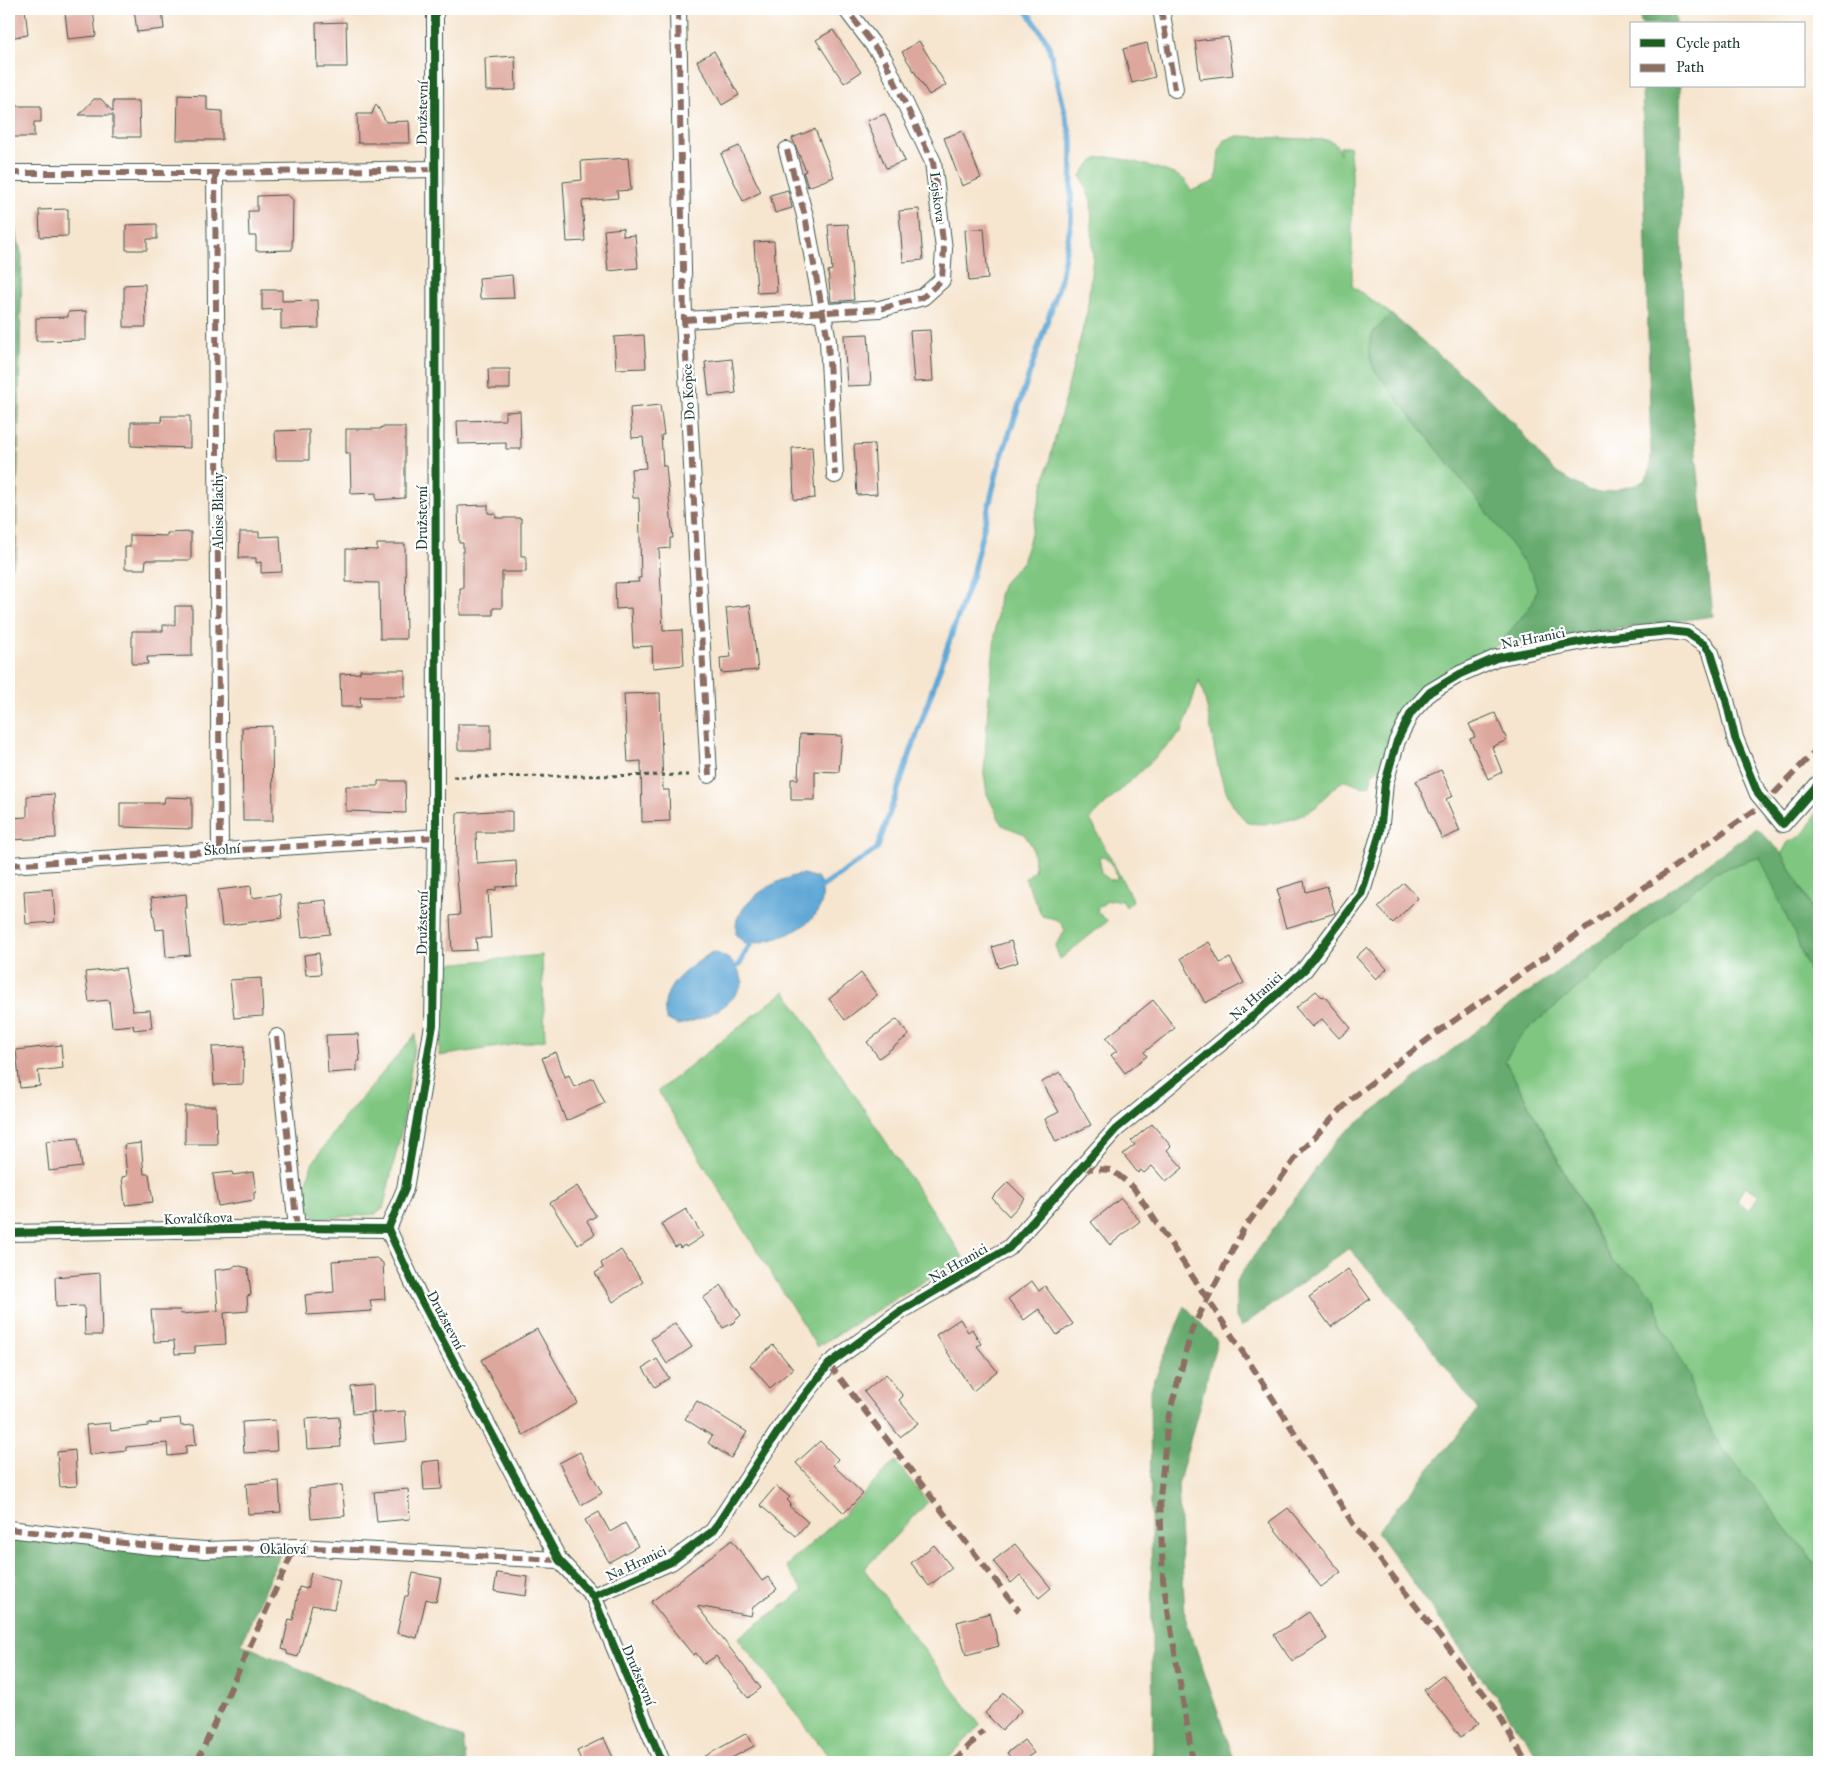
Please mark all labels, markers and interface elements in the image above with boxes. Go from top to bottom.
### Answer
legend [1630,22,1806,88]
text: Cycle path [1676,34,1741,52]
text: Path [1676,58,1705,76]
street label: Družstevní [413,80,432,145]
street label: Lejskova [926,171,949,223]
street label: Do Kopce [679,363,698,421]
street label: Aloise Blachy [210,472,227,551]
street label: Družstevní [414,485,431,550]
street label: Na Hranici [1500,624,1567,653]
street label: Školní [203,838,242,859]
street label: Družstevní [413,890,432,955]
street label: Na Hranici [1227,968,1286,1024]
street label: Kovalčíkova [163,1209,233,1228]
street label: Na Hranici [926,1240,991,1287]
street label: Družstevní [423,1288,469,1354]
street label: Okalová [260,1541,306,1558]
street label: Na Hranici [603,1542,669,1585]
street label: Družstevní [618,1642,659,1709]

